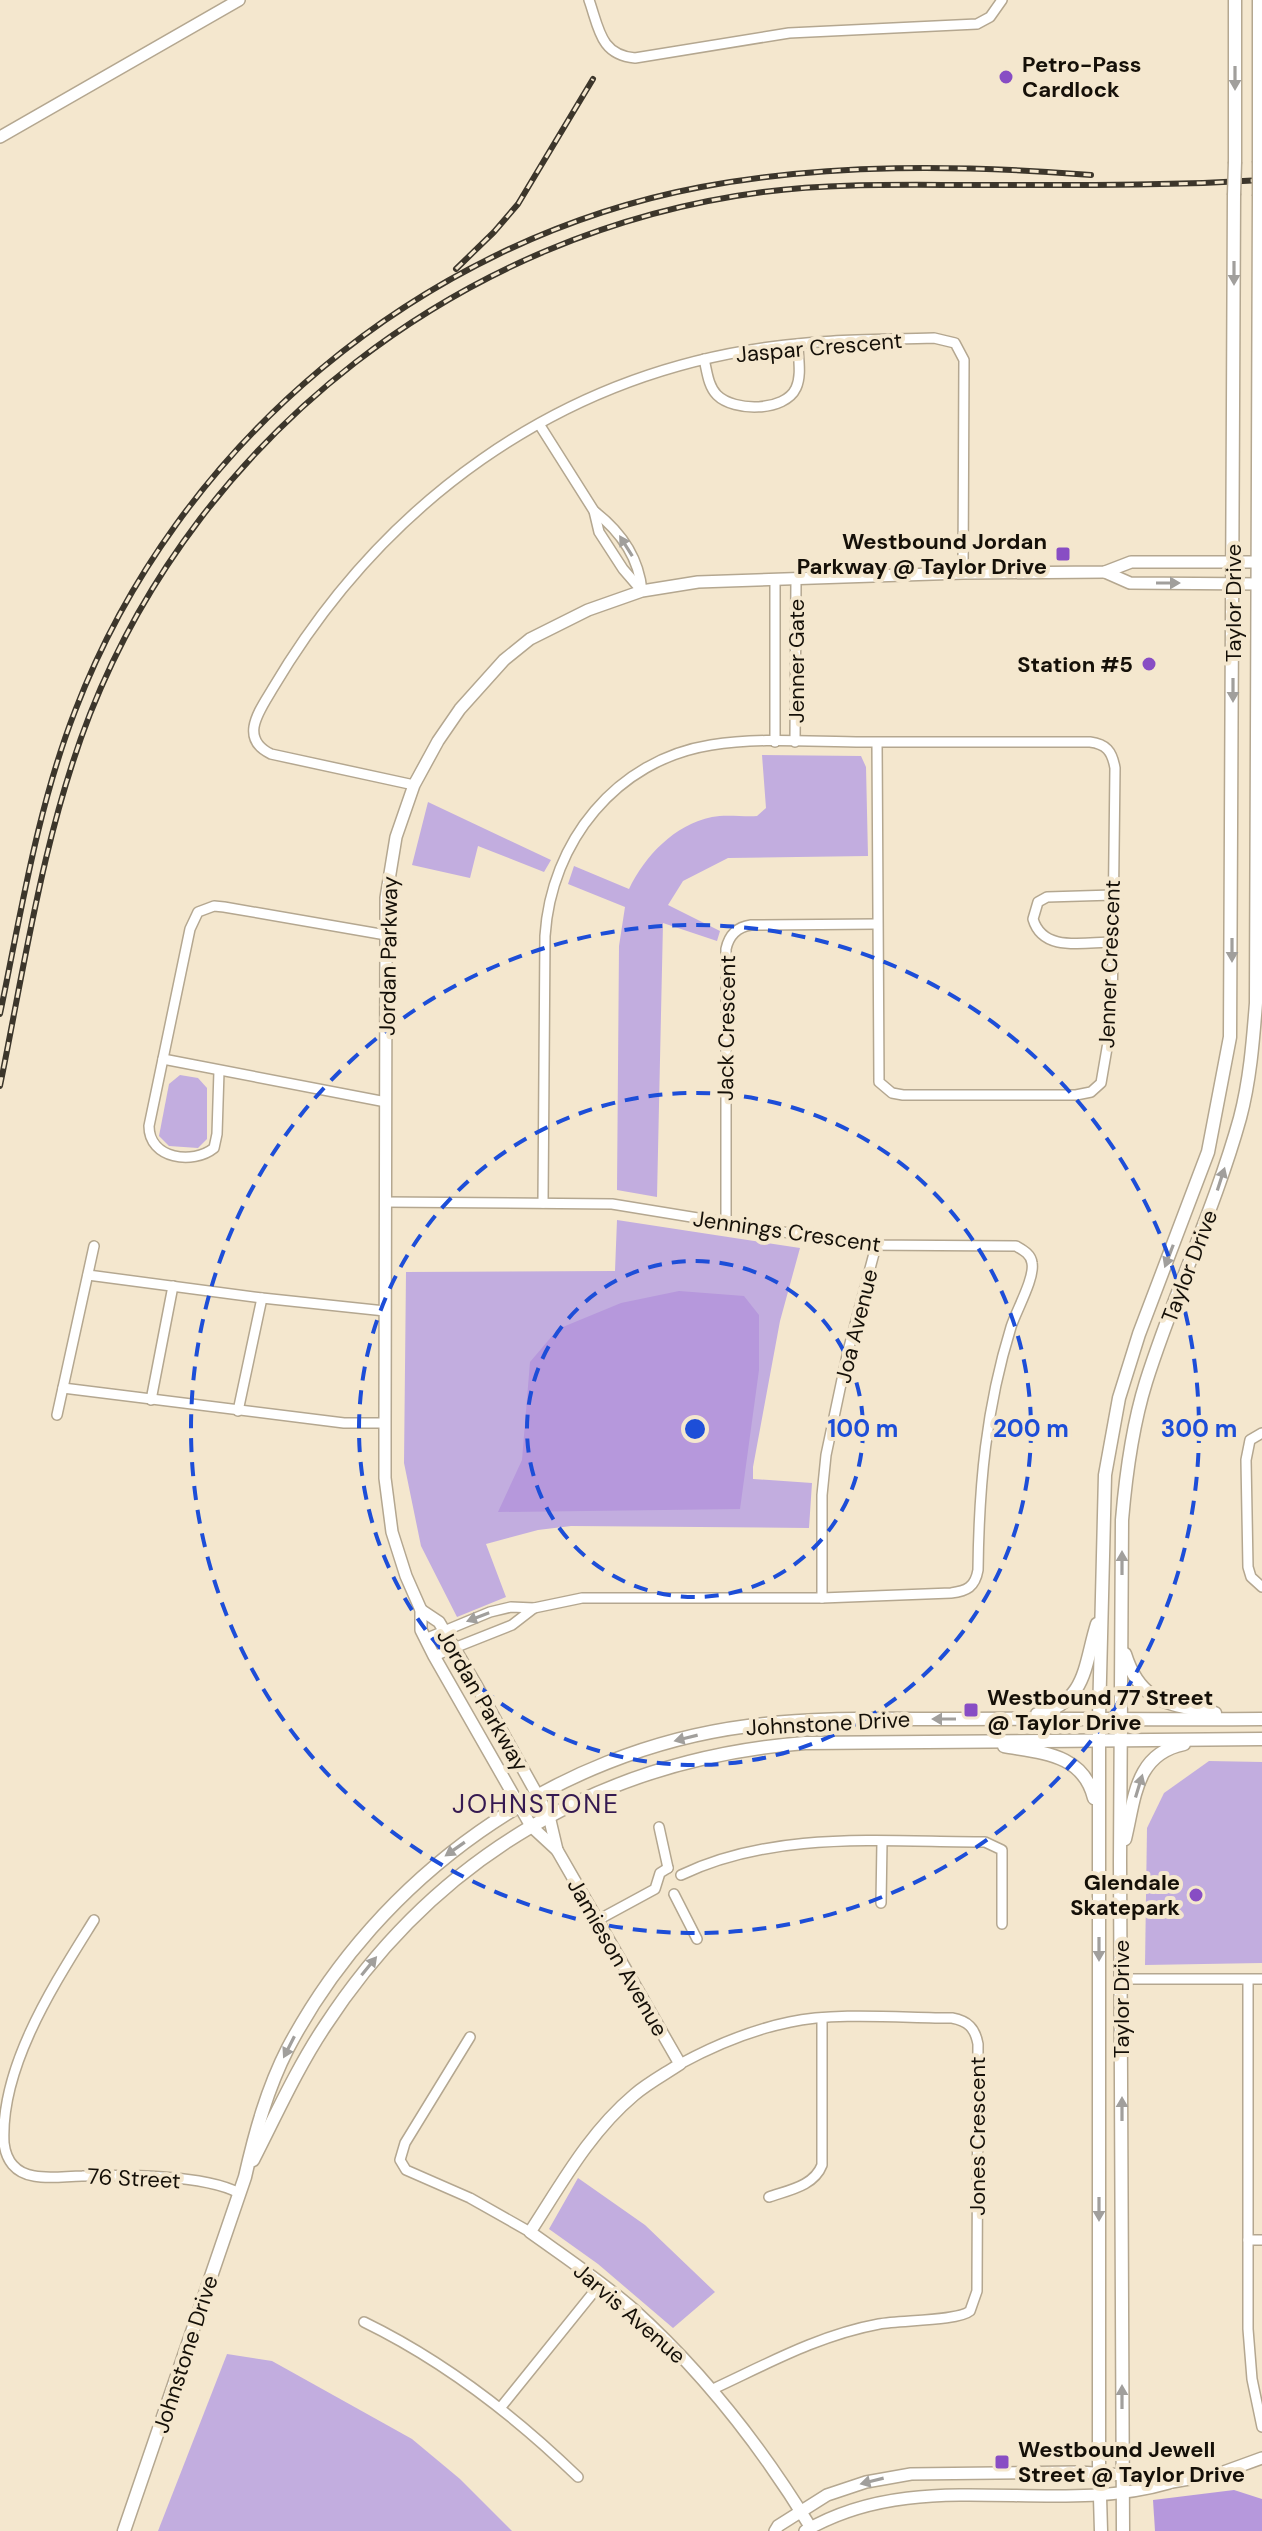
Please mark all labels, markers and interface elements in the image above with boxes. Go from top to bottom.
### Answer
place label: Petro-Pass Cardlock [1022,50,1142,104]
one-way arrow [1229,66,1241,91]
marker: Petro-Pass Cardlock [997,68,1015,86]
one-way arrow [1228,261,1240,286]
street label: Jaspar Crescent [735,326,904,369]
place label: Westbound Jordan Parkway @ Taylor Drive [797,527,1047,581]
one-way arrow [620,535,634,557]
street label: Taylor Drive [1219,544,1248,662]
marker: Westbound Jordan Parkway @ Taylor Drive [1054,545,1072,563]
one-way arrow [1156,577,1181,589]
street label: Jenner Gate [782,599,811,723]
place label: Station #5 [1017,650,1133,679]
marker: Station #5 [1140,655,1158,673]
one-way arrow [1227,678,1239,703]
street label: Jordan Parkway [373,876,404,1036]
street label: Jenner Crescent [1092,879,1127,1049]
one-way arrow [1226,938,1238,963]
street label: Jack Crescent [711,955,742,1101]
one-way arrow [1215,1167,1227,1191]
street label: Jennings Crescent [691,1204,883,1259]
street label: Taylor Drive [1155,1206,1224,1327]
one-way arrow [1162,1244,1175,1268]
street label: Joa Avenue [828,1266,885,1386]
text: 100 m [828,1413,898,1444]
text: 200 m [993,1413,1069,1444]
text: 300 m [1161,1413,1237,1444]
centre of rings [681,1415,709,1443]
one-way arrow [1116,1550,1128,1575]
one-way arrow [466,1611,490,1624]
street label: Jordan Parkway [430,1624,535,1777]
place label: Westbound 77 Street @ Taylor Drive [987,1683,1213,1737]
marker: Westbound 77 Street @ Taylor Drive [962,1701,980,1719]
street label: Johnstone Drive [745,1705,911,1742]
one-way arrow [931,1712,956,1725]
one-way arrow [673,1733,698,1745]
one-way arrow [1133,1774,1146,1798]
district label: JOHNSTONE [452,1787,620,1821]
one-way arrow [444,1841,465,1856]
place label: Glendale Skatepark [1070,1868,1180,1922]
street label: Jamieson Avenue [561,1873,675,2041]
marker: Glendale Skatepark [1187,1886,1205,1904]
one-way arrow [1093,1937,1105,1962]
street label: Taylor Drive [1107,1940,1136,2058]
one-way arrow [360,1956,377,1976]
one-way arrow [283,2036,297,2058]
street label: Jones Crescent [963,2056,992,2216]
one-way arrow [1116,2096,1128,2121]
street label: 76 Street [87,2162,181,2195]
one-way arrow [1093,2197,1105,2222]
street label: Jarvis Avenue [567,2257,692,2370]
street label: Johnstone Drive [146,2272,225,2437]
one-way arrow [1116,2384,1128,2409]
place label: Westbound Jewell Street @ Taylor Drive [1018,2435,1245,2489]
marker: Westbound Jewell Street @ Taylor Drive [993,2453,1011,2471]
one-way arrow [859,2476,884,2488]

